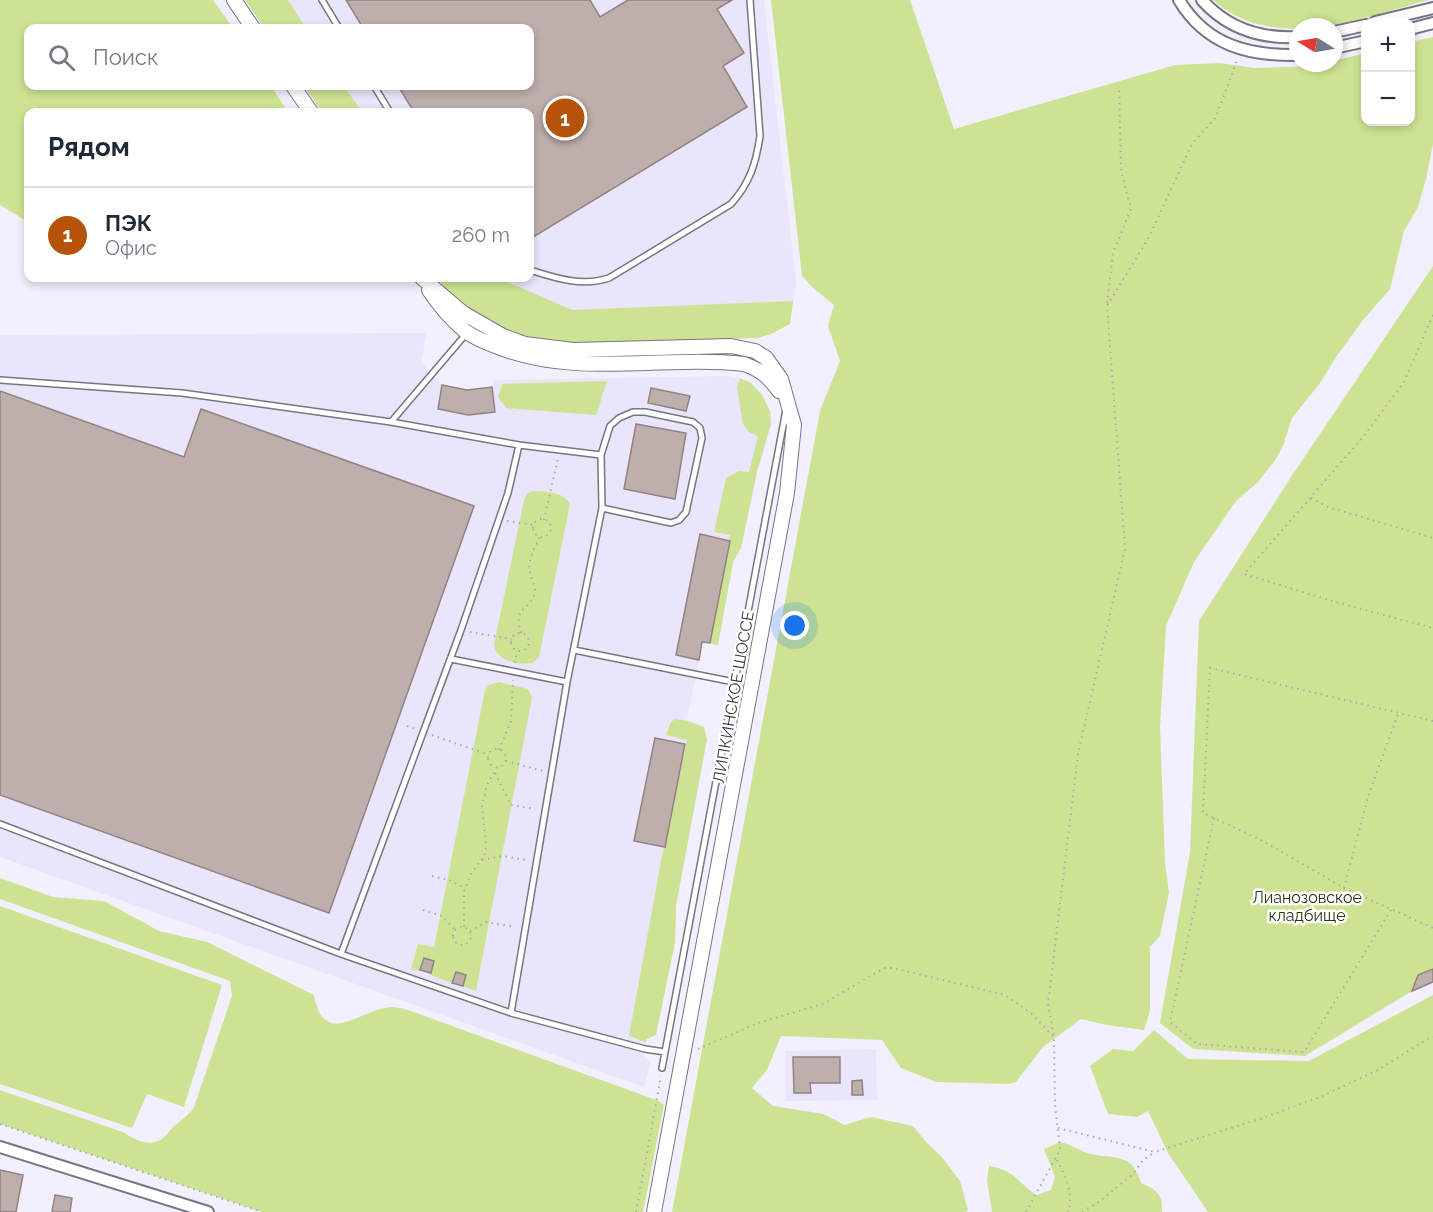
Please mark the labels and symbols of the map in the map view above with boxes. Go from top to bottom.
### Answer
north arrow [1289,18,1343,72]
pin: 1 [546,96,584,140]
street label: ЛИПКИНСКОЕ ШОССЕ [709,609,758,785]
your location [780,611,809,640]
park label: Лианозовское кладбище [1252,888,1362,925]

